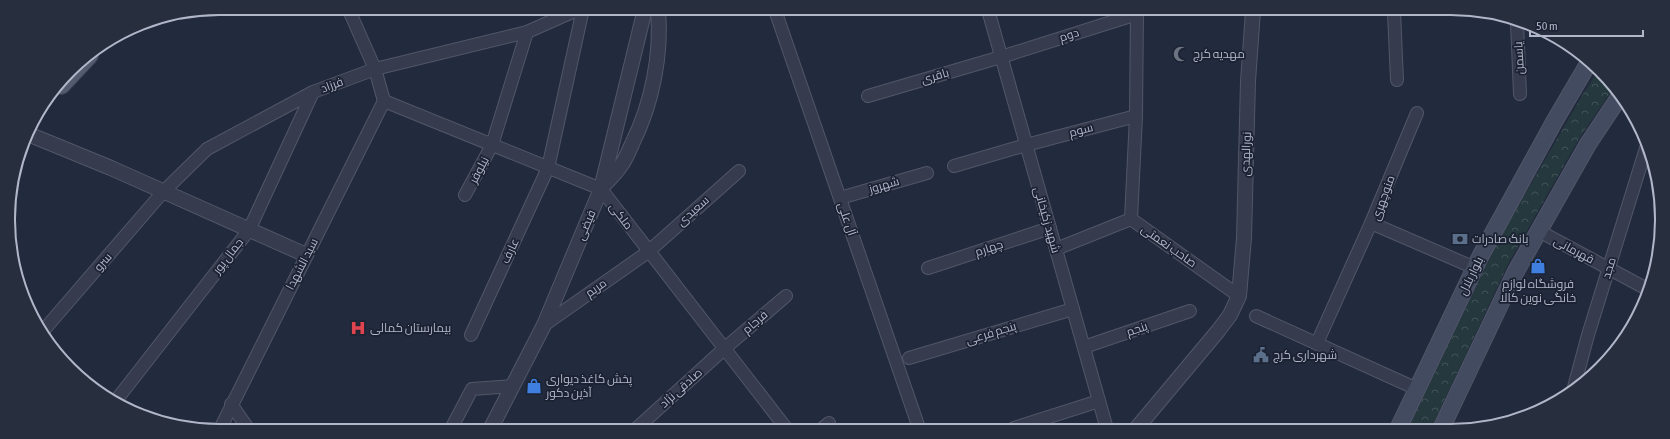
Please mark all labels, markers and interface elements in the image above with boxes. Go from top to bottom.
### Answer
scale bar [1530,12,1643,38]
text: 50 m [1536,19,1558,33]
street label: دوم [1057,25,1081,46]
street label: یاسمن [1511,40,1527,75]
mosque icon: مهدیه کرج [1172,45,1190,63]
place label: مهدیه کرج [1193,47,1245,62]
street label: باقری [919,65,951,87]
street label: فرزاد [319,74,345,96]
street label: سوم [1067,120,1095,141]
street label: نورالهدی [1238,131,1254,177]
street label: نیلوفر [466,154,492,187]
street label: منوچهری [1368,173,1400,223]
street label: شهروز [866,174,901,196]
street label: شهید زکیخانی [1031,185,1063,255]
street label: سعیدی [674,193,712,229]
street label: ملکی [606,200,636,232]
street label: آل علی [835,201,859,238]
street label: فیضی [573,208,599,242]
street label: صاحب نعمتی [1139,222,1199,270]
bank icon: بانک صادرات [1451,230,1469,248]
place label: بانک صادرات [1472,232,1528,246]
street label: قهرمانی [1551,234,1597,266]
street label: جمال پور [209,235,248,279]
street label: سید الشهدا [283,236,321,292]
street label: عارف [498,236,522,266]
street label: چهارم [973,237,1005,261]
street label: سرو [91,250,115,274]
street label: بلوار بلال [1456,254,1486,298]
street label: مجد [1599,256,1619,280]
shop icon: فروشگاه لوازم خانگی نوین کالا [1529,257,1547,275]
street label: مریم [583,276,610,301]
place label: فروشگاه لوازم خانگی نوین کالا [1500,277,1576,305]
street label: فرجام [740,307,771,337]
street label: پنجم فرعی [964,318,1019,349]
hospital icon: بیمارستان کمالی [349,319,367,337]
street label: پنجم [1124,319,1151,341]
place label: بیمارستان کمالی [370,321,451,335]
public building icon: شهرداری کرج [1252,346,1270,364]
place label: شهرداری کرج [1273,348,1337,363]
street label: صادقی نژاد [657,365,705,411]
place label: پخش کاغذ دیواری آذین دکور [545,372,633,400]
shop icon: پخش کاغذ دیواری آذین دکور [525,377,543,395]

